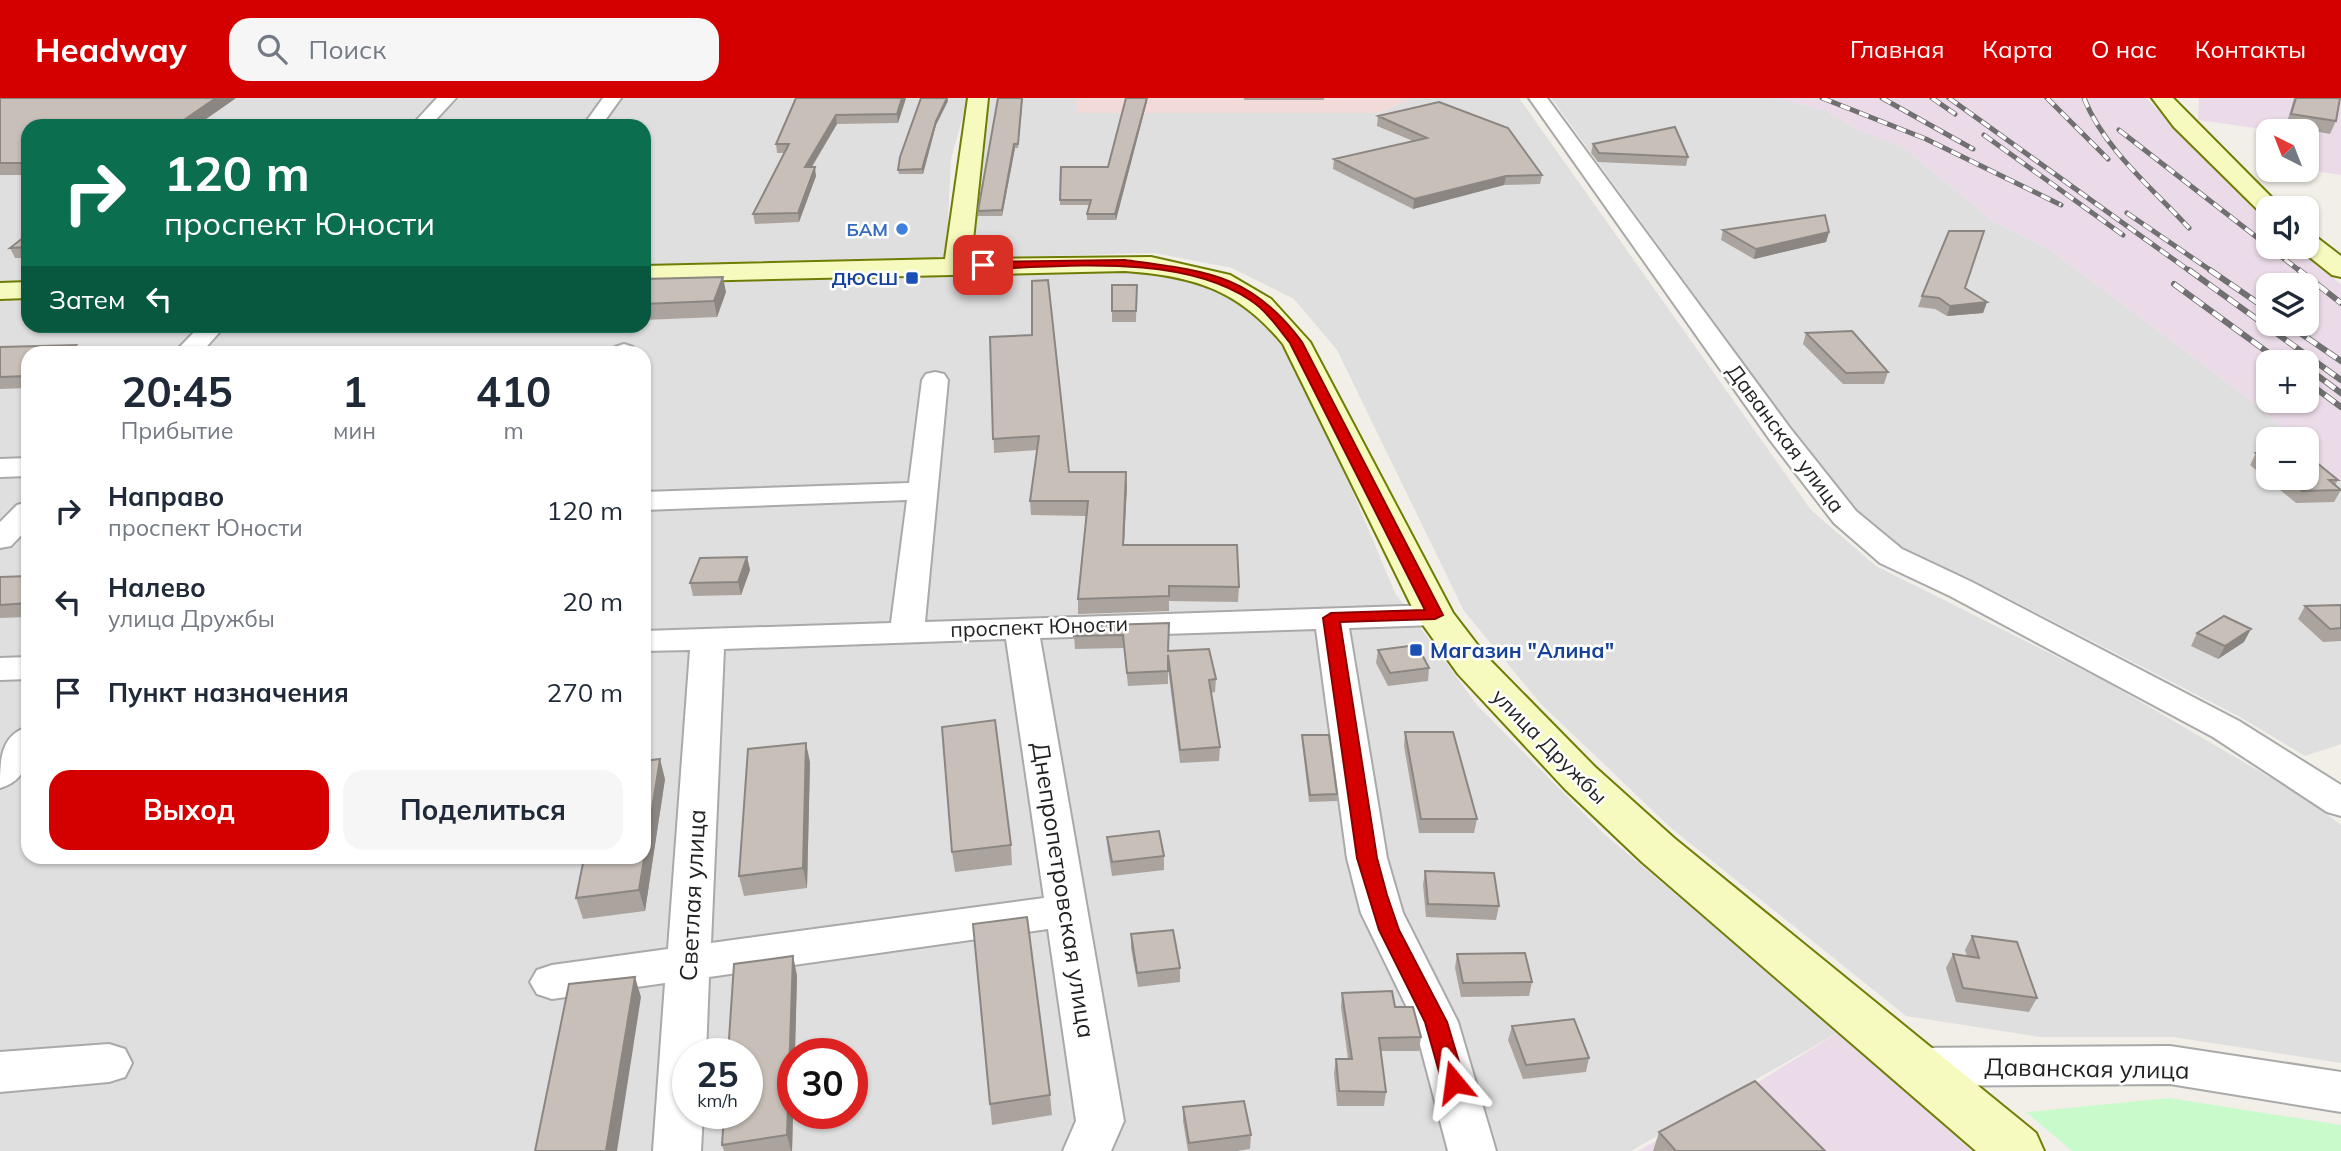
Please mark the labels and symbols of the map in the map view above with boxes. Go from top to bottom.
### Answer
north arrow [2256,119,2319,182]
place label: БАМ [846,218,888,241]
marker: БАМ [894,221,910,237]
pin [953,235,1013,295]
place label: ДЮСШ [832,267,898,290]
marker: ДЮСШ [904,270,920,286]
street label: Даванская улица [1722,358,1850,518]
street label: проспект Юности [950,610,1128,642]
place label: Магазин "Алина" [1430,637,1614,663]
marker: Магазин "Алина" [1408,642,1424,658]
street label: улица Дружбы [1487,683,1613,809]
street label: Днепропетровская улица [1026,740,1102,1040]
street label: Светлая улица [673,808,711,982]
speed limit sign: 30 [777,1038,868,1129]
position arrow [1417,1045,1491,1119]
street label: Даванская улица [1984,1051,2190,1085]

